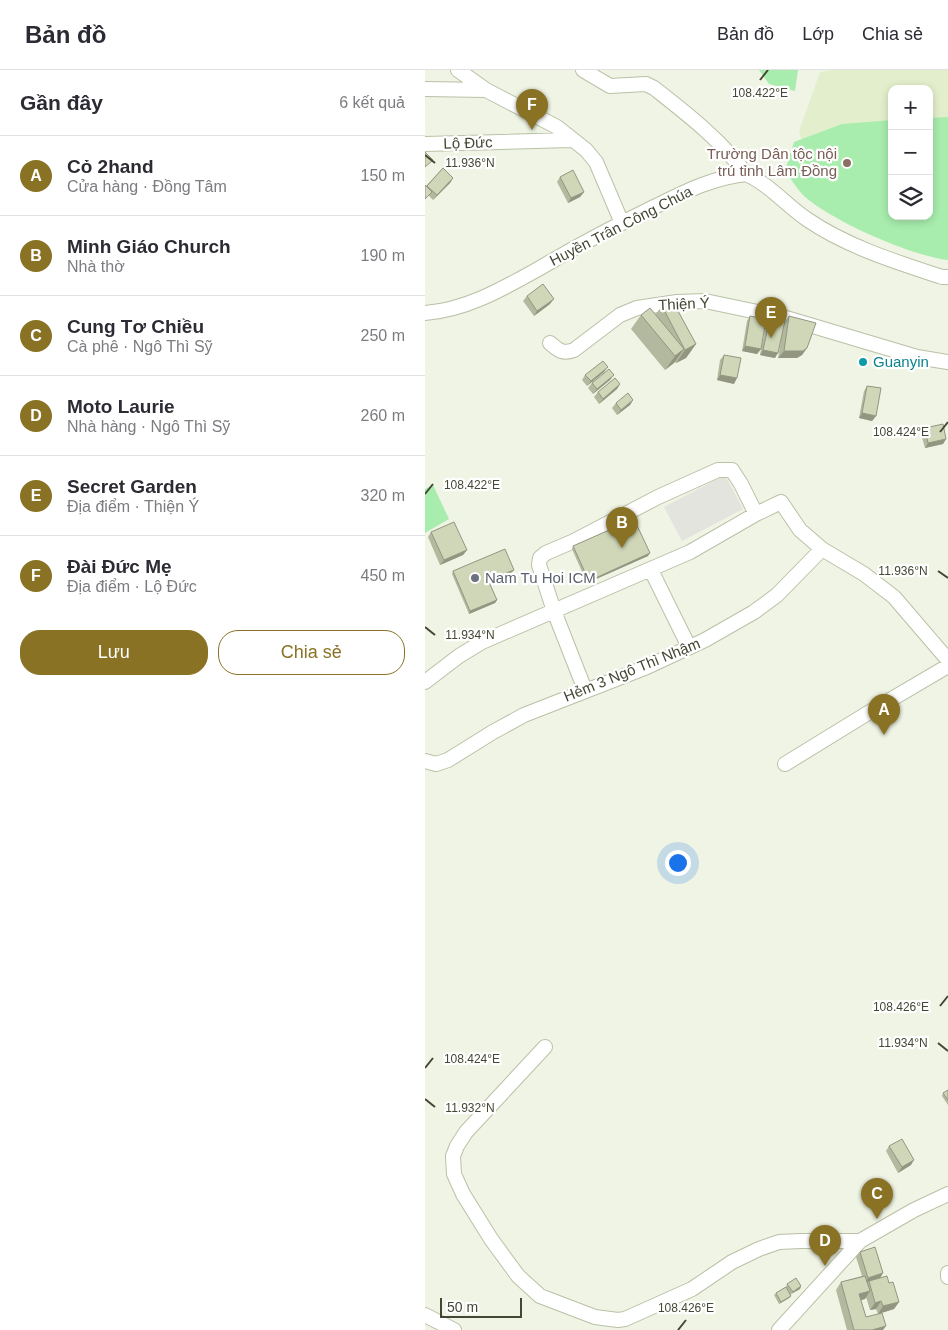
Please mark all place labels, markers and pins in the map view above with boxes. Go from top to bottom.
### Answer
pin: F [516,89,548,130]
place label: Trường Dân tộc nội trú tỉnh Lâm Đồng [707,145,837,179]
marker: Trường Dân tộc nội trú tỉnh Lâm Đồng [841,157,853,169]
pin: E [755,297,787,338]
place label: Guanyin [873,353,929,370]
marker: Guanyin [857,356,869,368]
pin: B [606,507,638,548]
place label: Nam Tu Hoi ICM [485,569,596,586]
marker: Nam Tu Hoi ICM [469,572,481,584]
pin: A [868,694,900,735]
pin: C [861,1178,893,1219]
pin: D [809,1225,841,1266]

